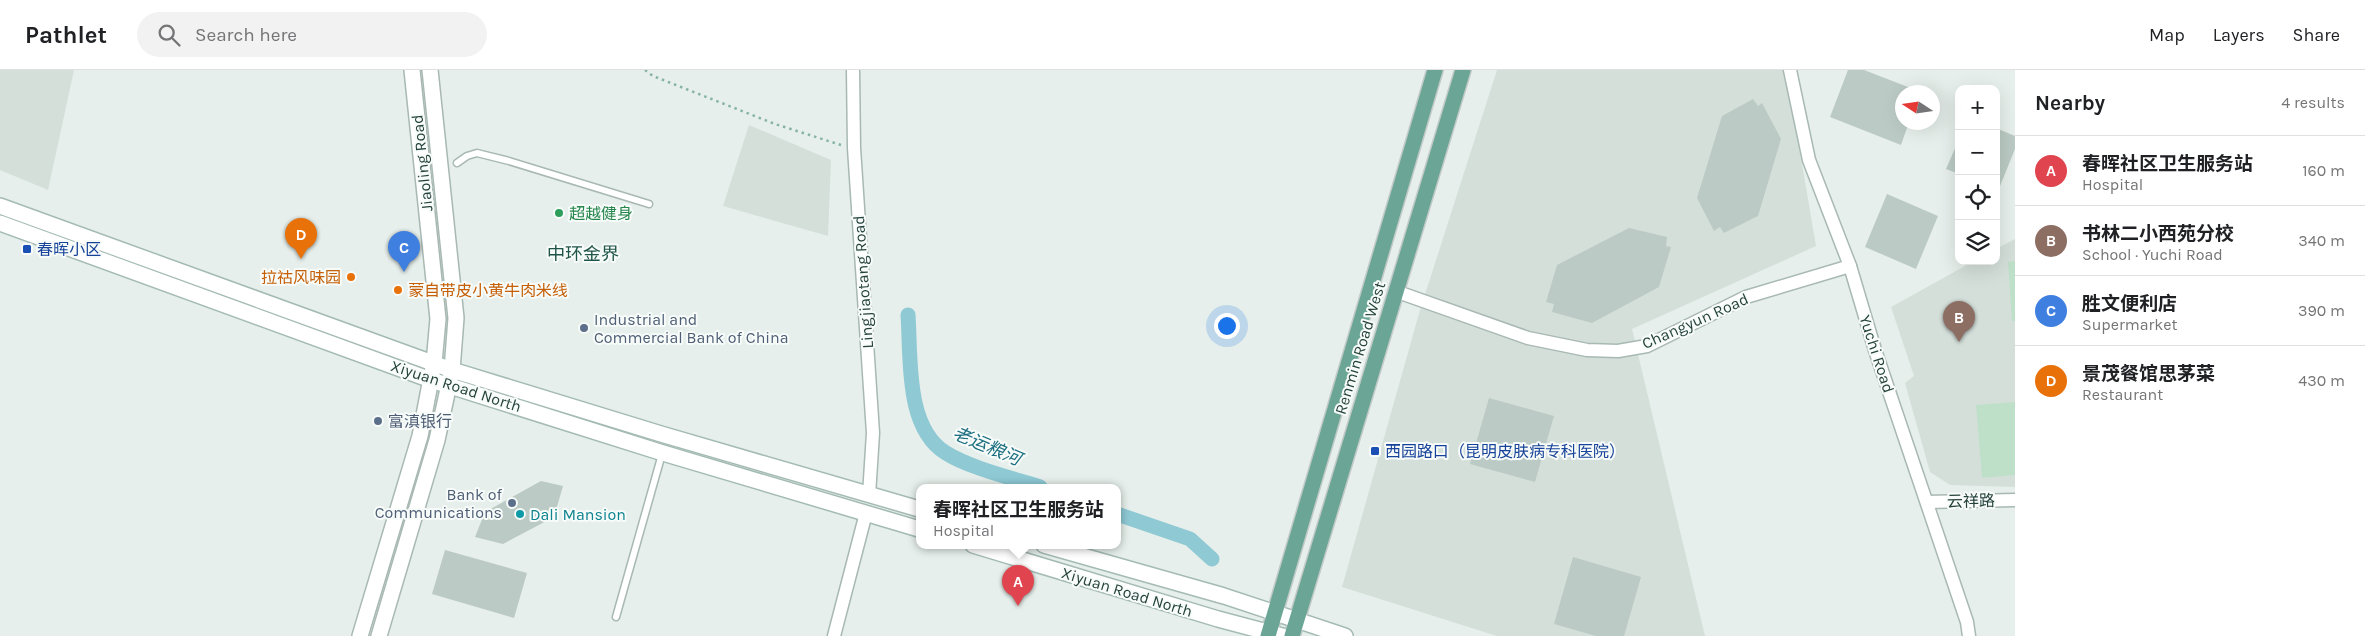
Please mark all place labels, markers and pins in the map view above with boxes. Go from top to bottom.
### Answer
place label: 超越健身 [569,204,633,223]
marker: 超越健身 [553,207,565,219]
pin: D [285,218,317,259]
pin: C [388,231,420,272]
place label: 春晖小区 [37,240,101,259]
marker: 春晖小区 [21,243,33,255]
place label: 拉祜风味园 [261,268,341,287]
marker: 拉祜风味园 [345,271,357,283]
place label: 蒙自带皮小黄牛肉米线 [408,281,568,300]
marker: 蒙自带皮小黄牛肉米线 [392,284,404,296]
pin: B [1943,301,1975,342]
place label: Industrial and Commercial Bank of China [594,310,789,347]
marker: Industrial and Commercial Bank of China [578,322,590,334]
place label: 富滇银行 [388,412,452,431]
marker: 富滇银行 [372,415,384,427]
place label: 西园路口（昆明皮肤病专科医院） [1385,442,1625,461]
marker: 西园路口（昆明皮肤病专科医院） [1369,445,1381,457]
place label: Bank of Communications [375,485,503,522]
marker: Bank of Communications [506,497,518,509]
place label: Dali Mansion [530,505,626,524]
marker: Dali Mansion [514,508,526,520]
pin: A [1002,565,1034,606]

